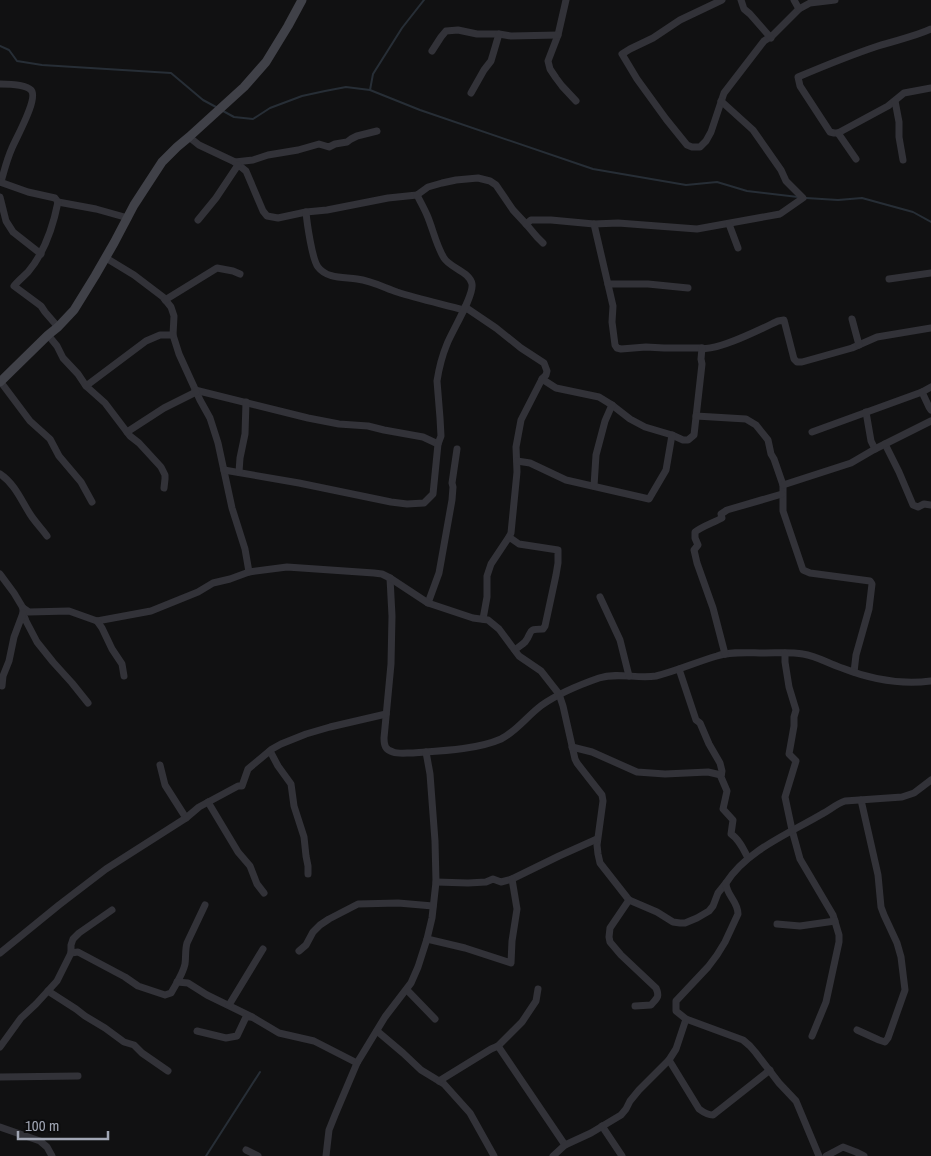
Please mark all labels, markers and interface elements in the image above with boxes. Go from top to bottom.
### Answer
scale bar [18,1108,108,1140]
text: 100 m [25,1115,59,1136]

